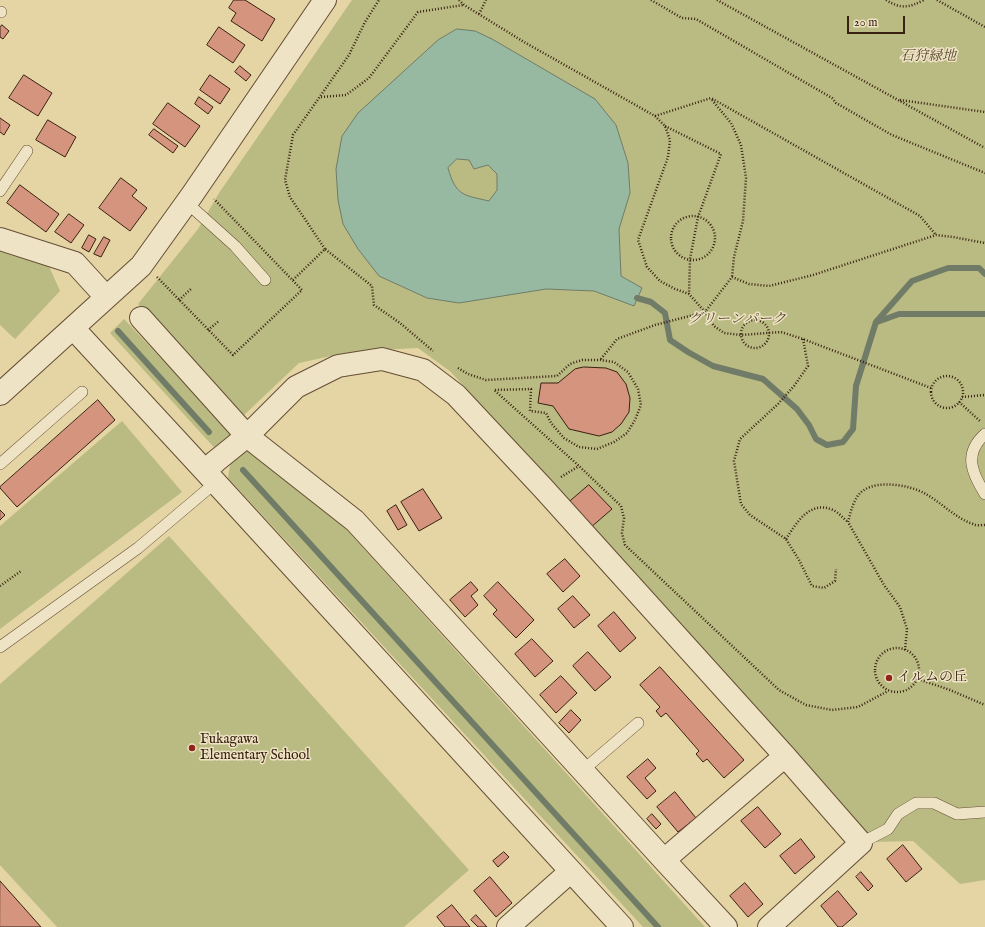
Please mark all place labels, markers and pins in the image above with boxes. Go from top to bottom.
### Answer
place label: イルムの丘 [897,670,967,686]
marker: イルムの丘 [884,673,894,683]
place label: Fukagawa Elementary School [200,732,310,764]
marker: Fukagawa Elementary School [187,743,197,753]

